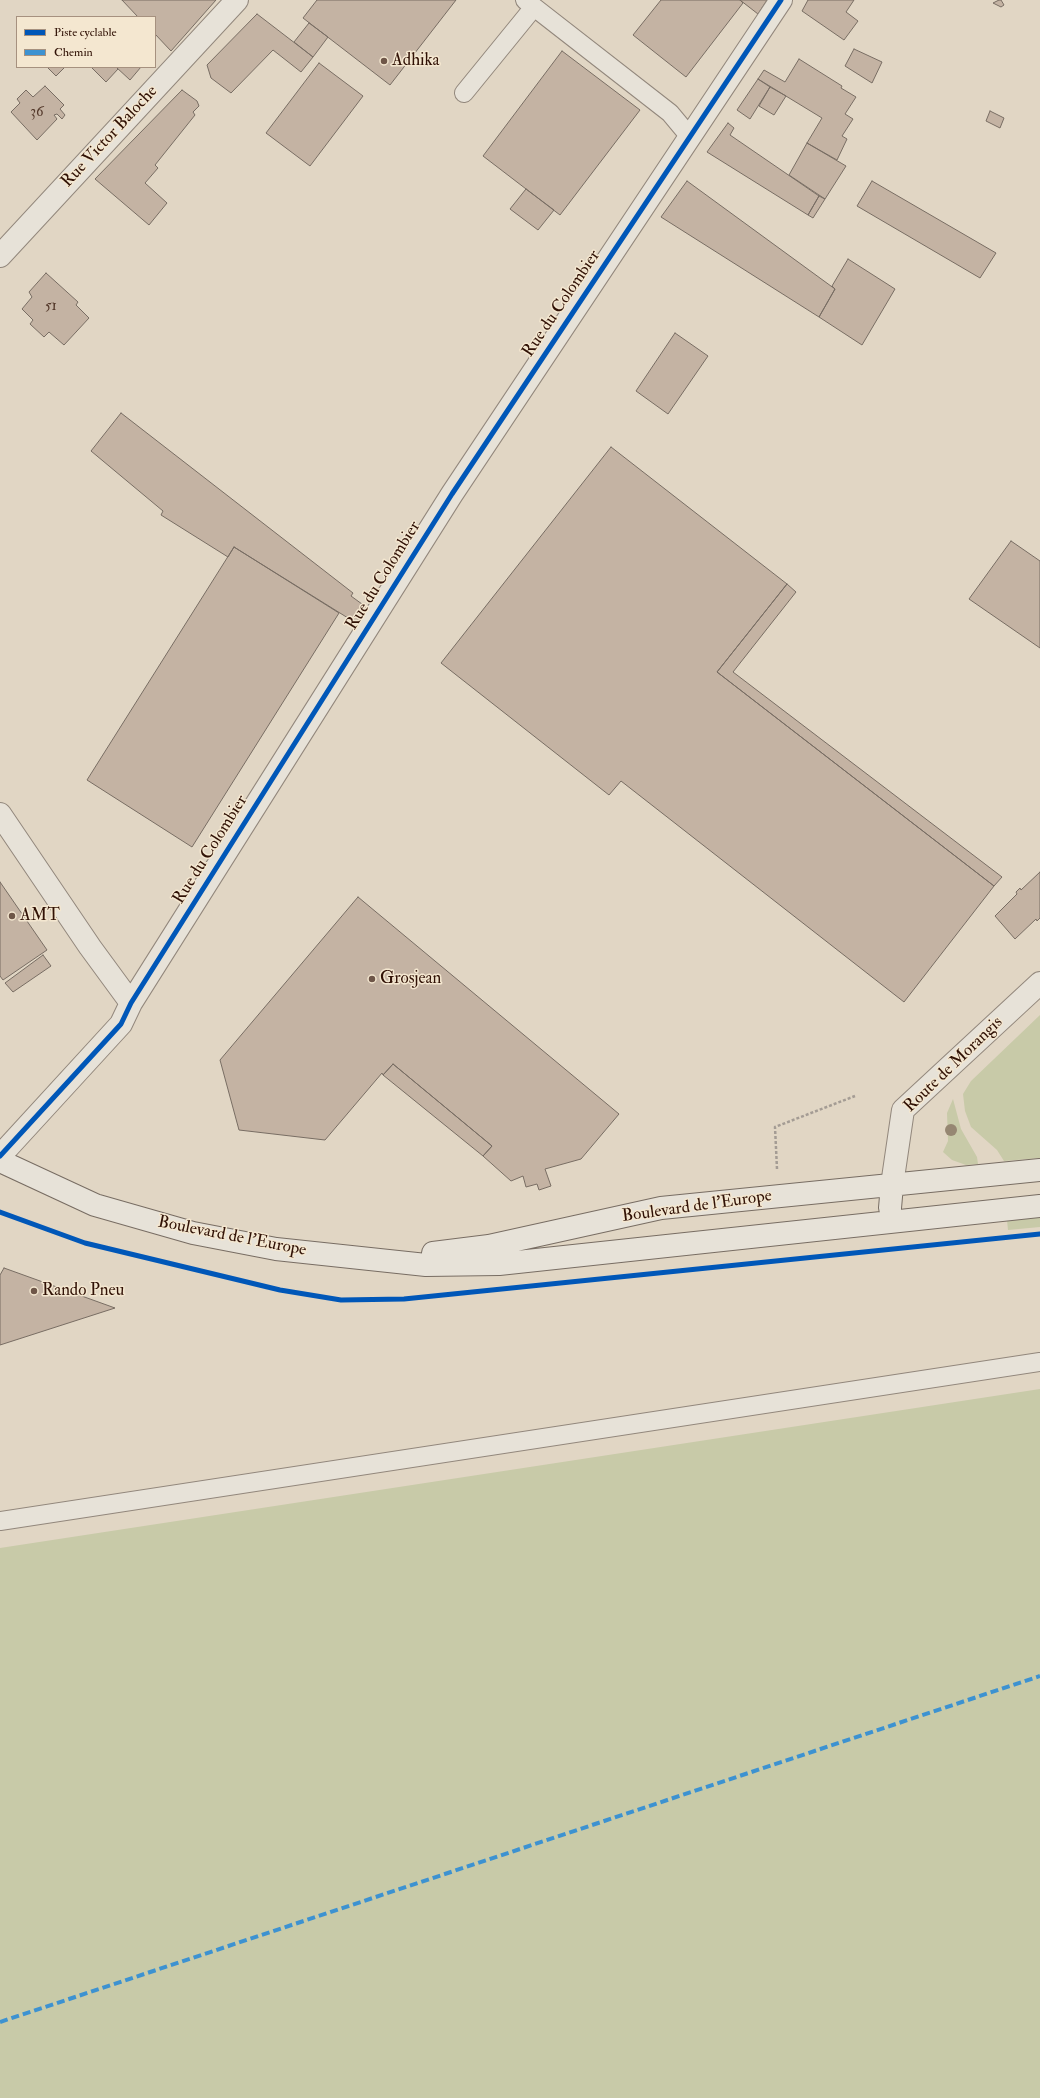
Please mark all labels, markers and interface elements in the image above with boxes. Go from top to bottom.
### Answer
legend [16,16,156,68]
text: Piste cyclable [54,25,116,40]
text: Chemin [54,45,93,60]
place label: Adhika [392,51,440,71]
marker: Adhika [379,56,389,66]
street label: Rue Victor Baloche [58,82,162,192]
house number: 36 [30,104,44,122]
street label: Rue du Colombier [519,247,605,361]
house number: 51 [45,298,57,316]
street label: Rue du Colombier [342,518,426,634]
street label: Rue du Colombier [169,792,253,908]
place label: AMT [20,906,60,926]
marker: AMT [7,911,17,921]
place label: Grosjean [380,969,441,989]
marker: Grosjean [367,974,377,984]
street label: Route de Morangis [900,1013,1008,1117]
street label: Boulevard de l'Europe [621,1186,773,1228]
street label: Boulevard de l'Europe [156,1213,308,1261]
place label: Rando Pneu [42,1281,124,1301]
marker: Rando Pneu [29,1286,39,1296]

